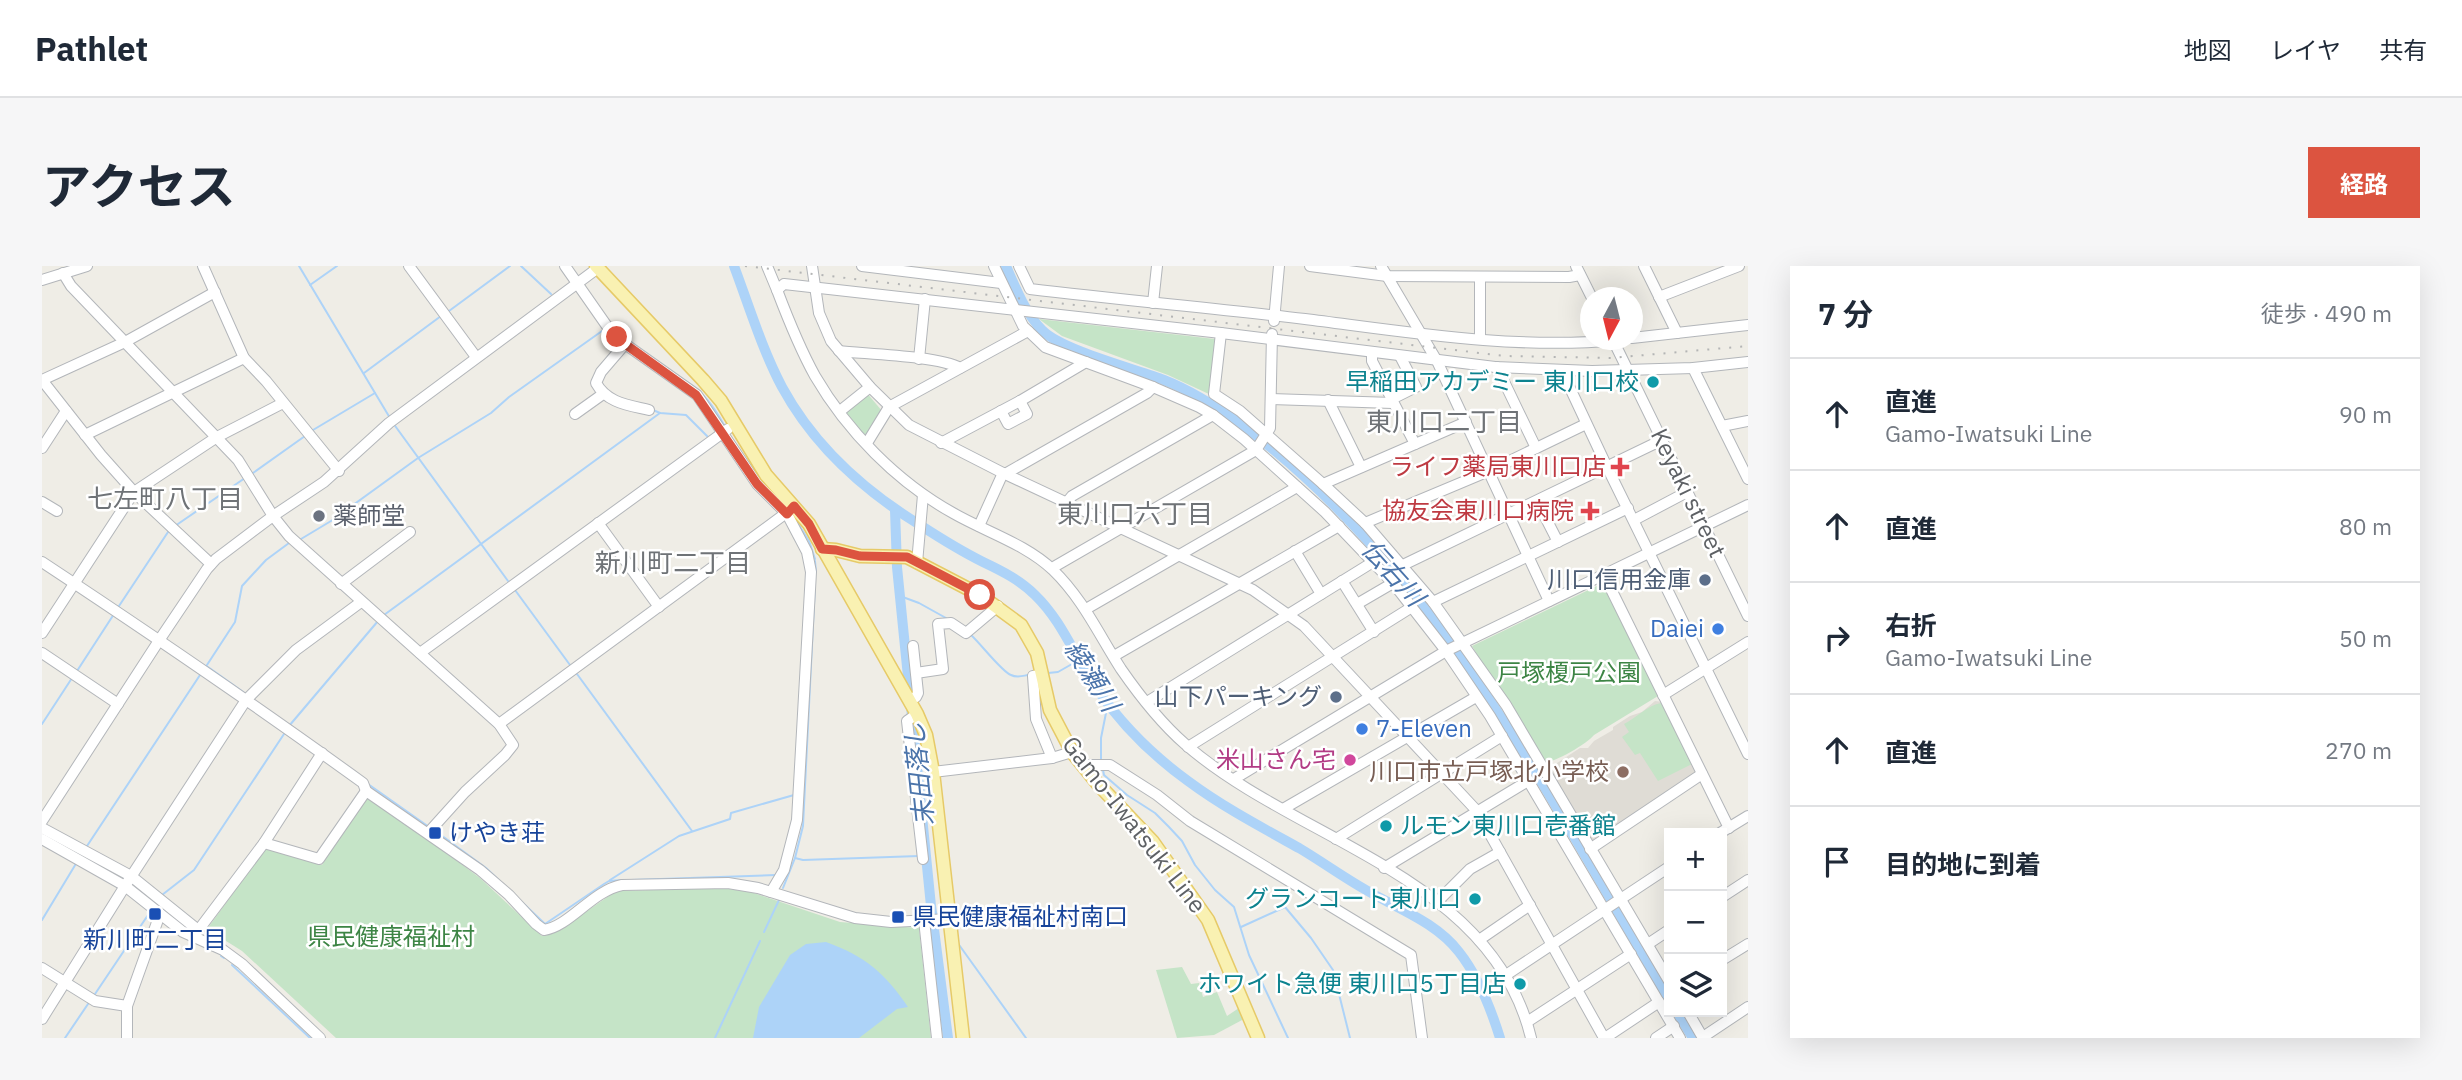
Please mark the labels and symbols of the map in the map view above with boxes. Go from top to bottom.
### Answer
north arrow [1580,287,1643,350]
route end [601,321,632,352]
place label: 早稲田アカデミー 東川口校 [1345,365,1639,397]
marker: 早稲田アカデミー 東川口校 [1645,374,1661,390]
district label: 東川口二丁目 [1366,404,1522,438]
street label: Keyaki street [1644,423,1734,562]
place label: ライフ薬局東川口店 [1390,450,1606,482]
marker: ライフ薬局東川口店 [1612,459,1628,475]
district label: 七左町八丁目 [87,481,243,515]
place label: 協友会東川口病院 [1382,494,1574,526]
district label: 東川口六丁目 [1057,496,1213,530]
place label: 薬師堂 [333,499,405,531]
marker: 協友会東川口病院 [1580,501,1600,521]
marker: 薬師堂 [311,508,327,524]
water label: 伝右川 [1355,532,1434,615]
district label: 新川町二丁目 [595,545,751,579]
place label: 川口信用金庫 [1547,563,1691,595]
marker: 川口信用金庫 [1697,572,1713,588]
route start [964,579,995,610]
place label: Daiei [1650,612,1704,644]
marker: Daiei [1710,621,1726,637]
water label: 綾瀬川 [1058,633,1130,720]
park label: 戸塚榎戸公園 [1497,656,1641,688]
place label: 山下パーキング [1155,680,1322,712]
marker: 山下パーキング [1328,689,1344,705]
place label: 7-Eleven [1376,712,1472,744]
water label: 末田落し [896,721,940,828]
marker: 7-Eleven [1354,721,1370,737]
street label: Gamo-Iwatsuki Line [1056,729,1214,920]
place label: 米山さん宅 [1216,743,1336,775]
marker: 米山さん宅 [1342,752,1358,768]
place label: 川口市立戸塚北小学校 [1369,755,1609,787]
marker: 川口市立戸塚北小学校 [1615,764,1631,780]
place label: ルモン東川口壱番館 [1400,809,1616,841]
place label: けやき荘 [449,816,545,848]
marker: ルモン東川口壱番館 [1378,818,1394,834]
marker: けやき荘 [427,825,443,841]
place label: グランコート東川口 [1245,882,1461,914]
marker: グランコート東川口 [1467,891,1483,907]
place label: 県民健康福祉村南口 [912,900,1128,932]
marker: 新川町二丁目 [147,906,163,922]
marker: 県民健康福祉村南口 [890,909,906,925]
park label: 県民健康福祉村 [307,920,475,952]
place label: 新川町二丁目 [83,923,227,955]
place label: ホワイト急便 東川口5丁目店 [1198,967,1506,999]
marker: ホワイト急便 東川口5丁目店 [1512,976,1528,992]

